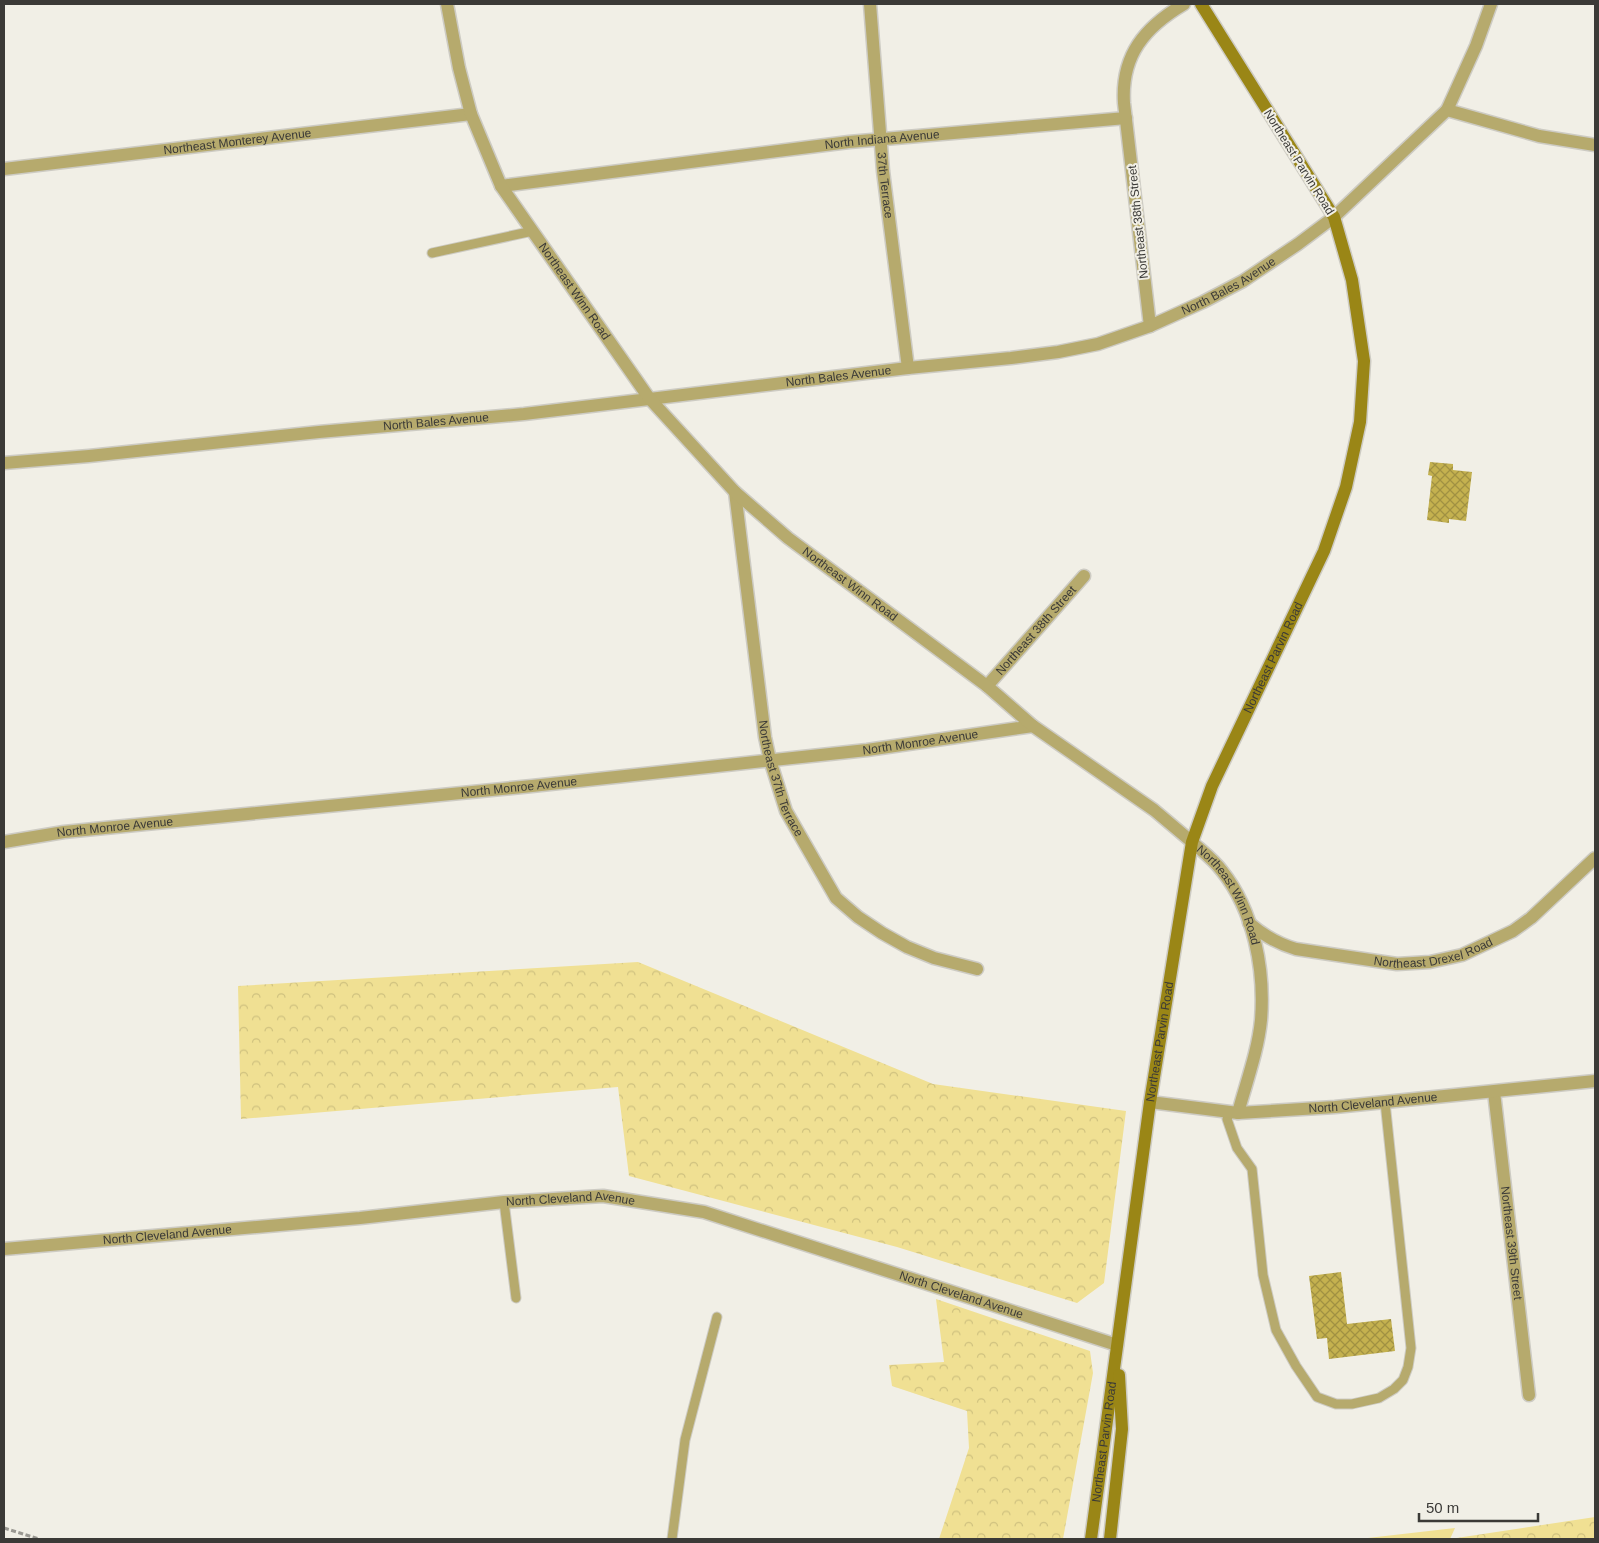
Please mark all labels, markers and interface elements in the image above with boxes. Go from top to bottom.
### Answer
street label: Northeast Parvin Road [1261,107,1337,217]
street label: Northeast Monterey Avenue [163,126,312,157]
street label: North Indiana Avenue [824,127,941,152]
street label: 37th Terrace [875,152,896,220]
street label: Northeast 38th Street [1125,164,1151,279]
street label: Northeast Winn Road [536,240,613,342]
street label: North Bales Avenue [1179,254,1279,318]
street label: North Bales Avenue [785,363,892,390]
street label: North Bales Avenue [383,410,490,433]
street label: Northeast Winn Road [800,544,900,624]
street label: Northeast 38th Street [993,583,1079,678]
street label: Northeast Parvin Road [1241,600,1306,716]
street label: Northeast 37th Terrace [756,719,806,839]
street label: North Monroe Avenue [862,727,979,757]
street label: North Monroe Avenue [460,774,578,800]
street label: North Monroe Avenue [56,814,174,840]
street label: Northeast Winn Road [1194,842,1263,946]
street label: Northeast Drexel Road [1373,935,1495,971]
street label: Northeast Parvin Road [1143,981,1176,1103]
street label: North Cleveland Avenue [1308,1090,1438,1116]
street label: Northeast 39th Street [1498,1185,1525,1301]
street label: North Cleveland Avenue [506,1189,636,1209]
street label: North Cleveland Avenue [102,1222,233,1247]
street label: North Cleveland Avenue [898,1268,1025,1321]
street label: Northeast Parvin Road [1089,1381,1119,1503]
scale bar [1419,1490,1538,1522]
text: 50 m [1426,1499,1459,1516]

